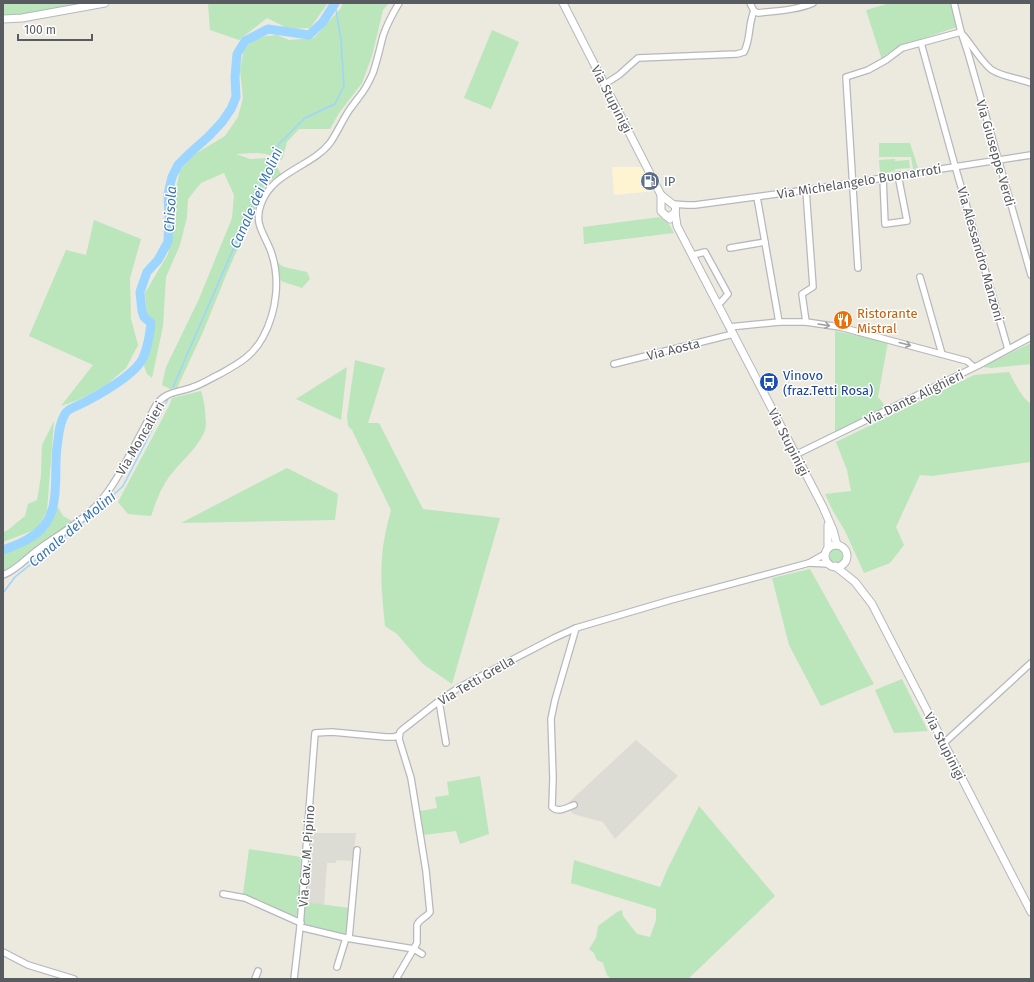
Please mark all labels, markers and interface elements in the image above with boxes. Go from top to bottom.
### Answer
scale bar [18,16,92,42]
text: 100 m [24,23,56,37]
street label: Via Stupinigi [588,63,635,136]
street label: Via Giuseppe Verdi [973,98,1018,208]
water label: Canale dei Molini [227,145,286,251]
street label: Via Michelangelo Buonarroti [776,161,942,202]
fuel station icon: IP [639,170,661,192]
place label: IP [664,174,676,189]
street label: Via Alessandro Manzoni [954,185,1007,323]
water label: Chisola [161,186,180,233]
place label: Ristorante Mistral [857,306,918,336]
restaurant icon: Ristorante Mistral [832,309,854,331]
one-way arrow [817,321,830,329]
street label: Via Aosta [645,336,701,363]
one-way arrow [898,341,911,349]
street label: Via Dante Alighieri [862,367,966,428]
place label: Vinovo (fraz.Tetti Rosa) [783,368,873,398]
bus stop icon: Vinovo (fraz.Tetti Rosa) [758,371,780,393]
street label: Via Moncalieri [113,399,168,478]
street label: Via Stupinigi [765,406,812,479]
water label: Canale dei Molini [25,488,119,571]
street label: Via Tetti Grella [435,653,517,708]
street label: Via Stupinigi [921,710,968,783]
street label: Via Cav. M. Pipino [295,804,318,908]

